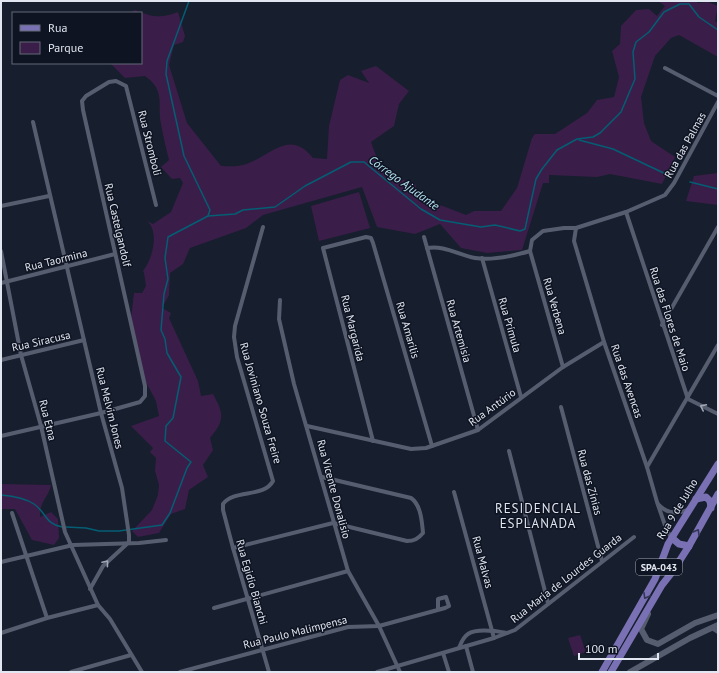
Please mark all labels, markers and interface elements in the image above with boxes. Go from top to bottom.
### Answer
legend [12,12,142,64]
text: Rua [48,20,67,35]
text: Parque [48,40,83,55]
street label: Rua Stromboli [135,109,165,177]
street label: Rua das Palmas [661,109,709,180]
water label: Córrego Ajudante [366,152,443,214]
street label: Rua Castelgandolf [102,182,135,269]
street label: Rua Taormina [23,245,89,275]
street label: Rua das Flores de Maio [647,265,694,373]
street label: Rua Verbena [540,276,570,336]
street label: Rua Margarida [338,293,368,363]
street label: Rua Prímula [495,296,525,354]
street label: Rua Artemisia [443,298,475,364]
street label: Rua Amarilis [393,300,423,360]
street label: Rua Siracusa [10,327,72,355]
street label: Rua Joviniano Souza Freire [237,341,285,466]
street label: Rua das Avencas [608,342,646,420]
street label: Rua Melvim Jones [93,366,127,451]
street label: Rua Antúrio [466,385,518,429]
street label: Rua Etna [36,398,60,442]
one-way arrow [700,404,707,411]
street label: Rua Vicente Donalisio [314,438,354,540]
street label: Rua das Zínias [575,448,606,517]
street label: Rua 9 de Julho [653,476,701,542]
district label: RESIDENCIAL ESPLANADA [495,500,581,532]
one-way arrow [693,529,700,536]
street label: Rua Maria de Lourdes Guarda [508,530,624,626]
street label: Rua Malvas [469,534,497,590]
street label: Rua Egidio Bianchi [233,538,271,626]
road number: SPA-043 [636,559,682,575]
one-way arrow [101,561,108,568]
one-way arrow [643,591,650,599]
street label: Rua Paulo Malimpensa [241,612,349,652]
scale bar [579,635,658,661]
text: 100 m [585,641,618,656]

